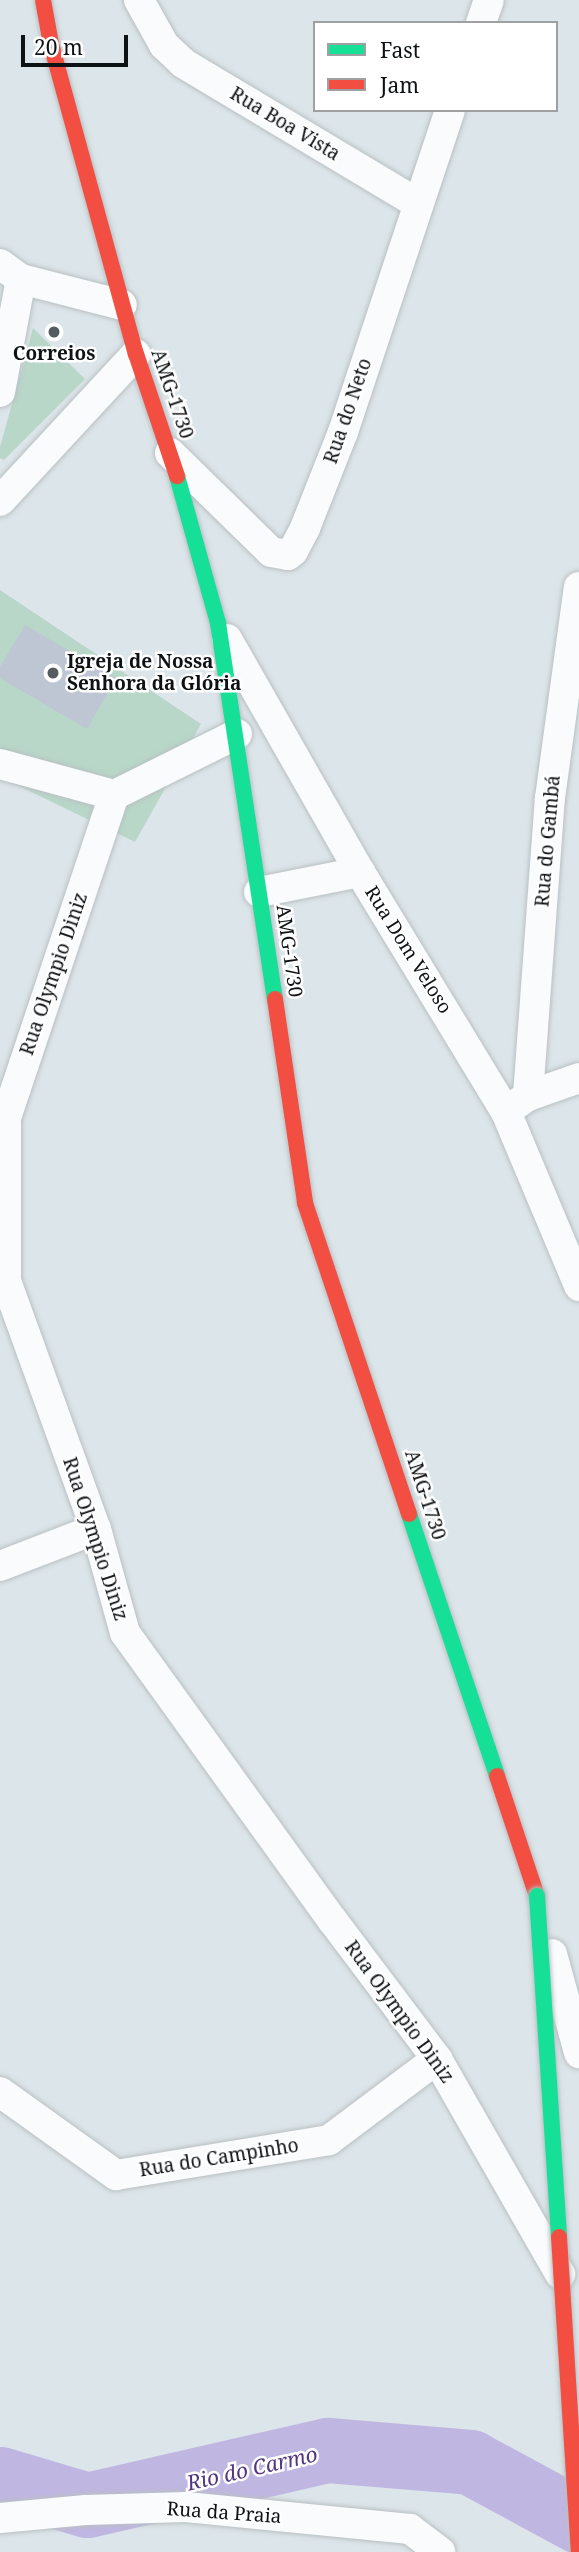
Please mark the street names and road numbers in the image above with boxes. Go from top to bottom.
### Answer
street label: Rua Boa Vista [226,82,344,166]
street label: AMG-1730 [146,346,198,442]
street label: Rua do Neto [319,355,377,467]
street label: Rua do Gambá [531,774,565,908]
street label: Rua Dom Veloso [360,882,456,1018]
street label: Rua Olympio Diniz [15,890,93,1058]
street label: AMG-1730 [271,903,307,999]
street label: AMG-1730 [400,1447,450,1543]
street label: Rua Olympio Diniz [58,1454,132,1624]
street label: Rua Olympio Diniz [340,1936,458,2088]
street label: Rua do Campinho [138,2134,300,2182]
street label: Rua da Praia [166,2498,282,2528]

